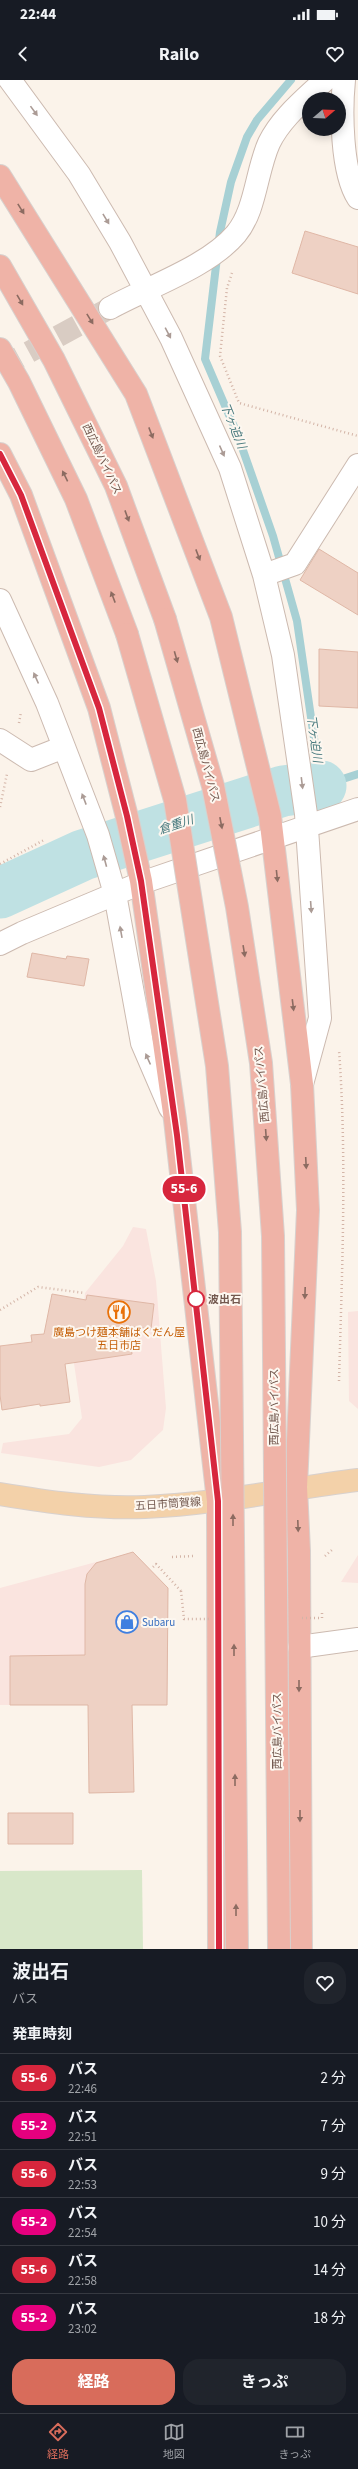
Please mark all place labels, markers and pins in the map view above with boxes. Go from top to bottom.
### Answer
marker: 波出石 [187,1290,205,1308]
place label: 波出石 [208,1292,241,1307]
restaurant icon: 廣島つけ麺本舗ばくだん屋 五日市店 [106,1299,132,1325]
place label: 廣島つけ麺本舗ばくだん屋 五日市店 [53,1325,185,1353]
shop icon: Subaru [114,1609,140,1635]
place label: Subaru [142,1615,175,1630]

